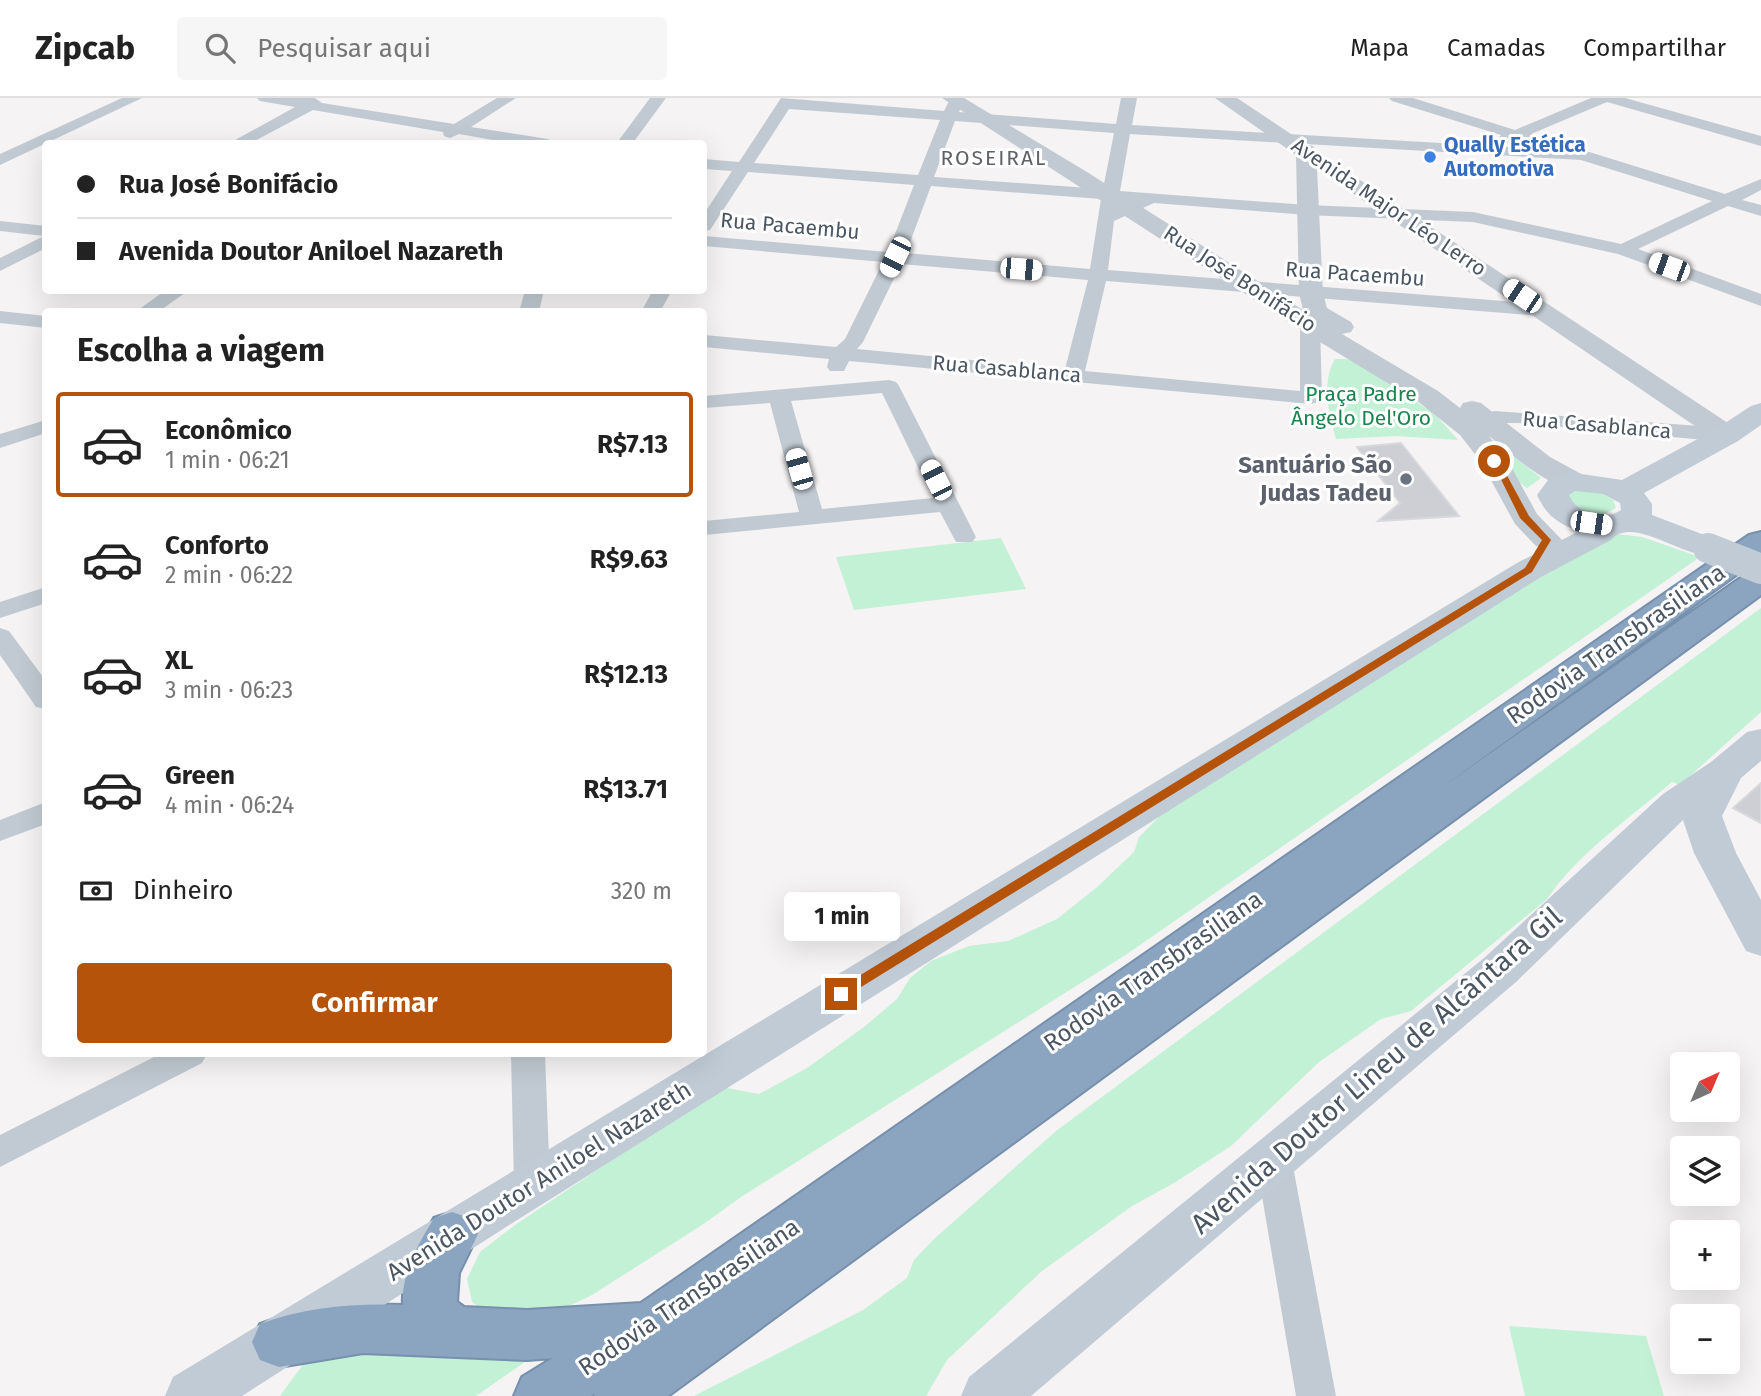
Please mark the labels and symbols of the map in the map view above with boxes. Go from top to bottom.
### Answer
street label: Avenida Major Léo Lerro [1287,132,1491,282]
place label: Qually Estética Automotiva [1443,132,1586,182]
district label: ROSEIRAL [940,145,1048,171]
marker: Qually Estética Automotiva [1422,149,1438,165]
street label: Rua Pacaembu [719,207,861,245]
street label: Rua José Bonifácio [1159,220,1321,338]
car [877,234,914,280]
car [1646,250,1693,284]
street label: Rua Pacaembu [1284,256,1426,292]
car [1000,257,1043,281]
car [1499,276,1546,316]
street label: Rua Casablanca [932,350,1082,388]
park label: Praça Padre Ângelo Del'Oro [1291,381,1431,431]
street label: Rua Casablanca [1522,406,1672,444]
route start [1478,445,1510,477]
car [784,446,815,492]
place label: Santuário São Judas Tadeu [1238,451,1392,507]
car [918,457,955,503]
marker: Santuário São Judas Tadeu [1398,471,1414,487]
car [1569,510,1614,536]
street label: Rodovia Transbrasiliana [1501,558,1731,730]
street label: Rodovia Transbrasiliana [1038,885,1268,1057]
callout: 1 min [783,892,899,942]
street label: Avenida Doutor Lineu de Alcântara Gil [1184,900,1568,1240]
route end [825,978,857,1010]
north arrow [1670,1052,1740,1122]
street label: Avenida Doutor Aniloel Nazareth [382,1075,696,1287]
street label: Rodovia Transbrasiliana [573,1213,805,1381]

